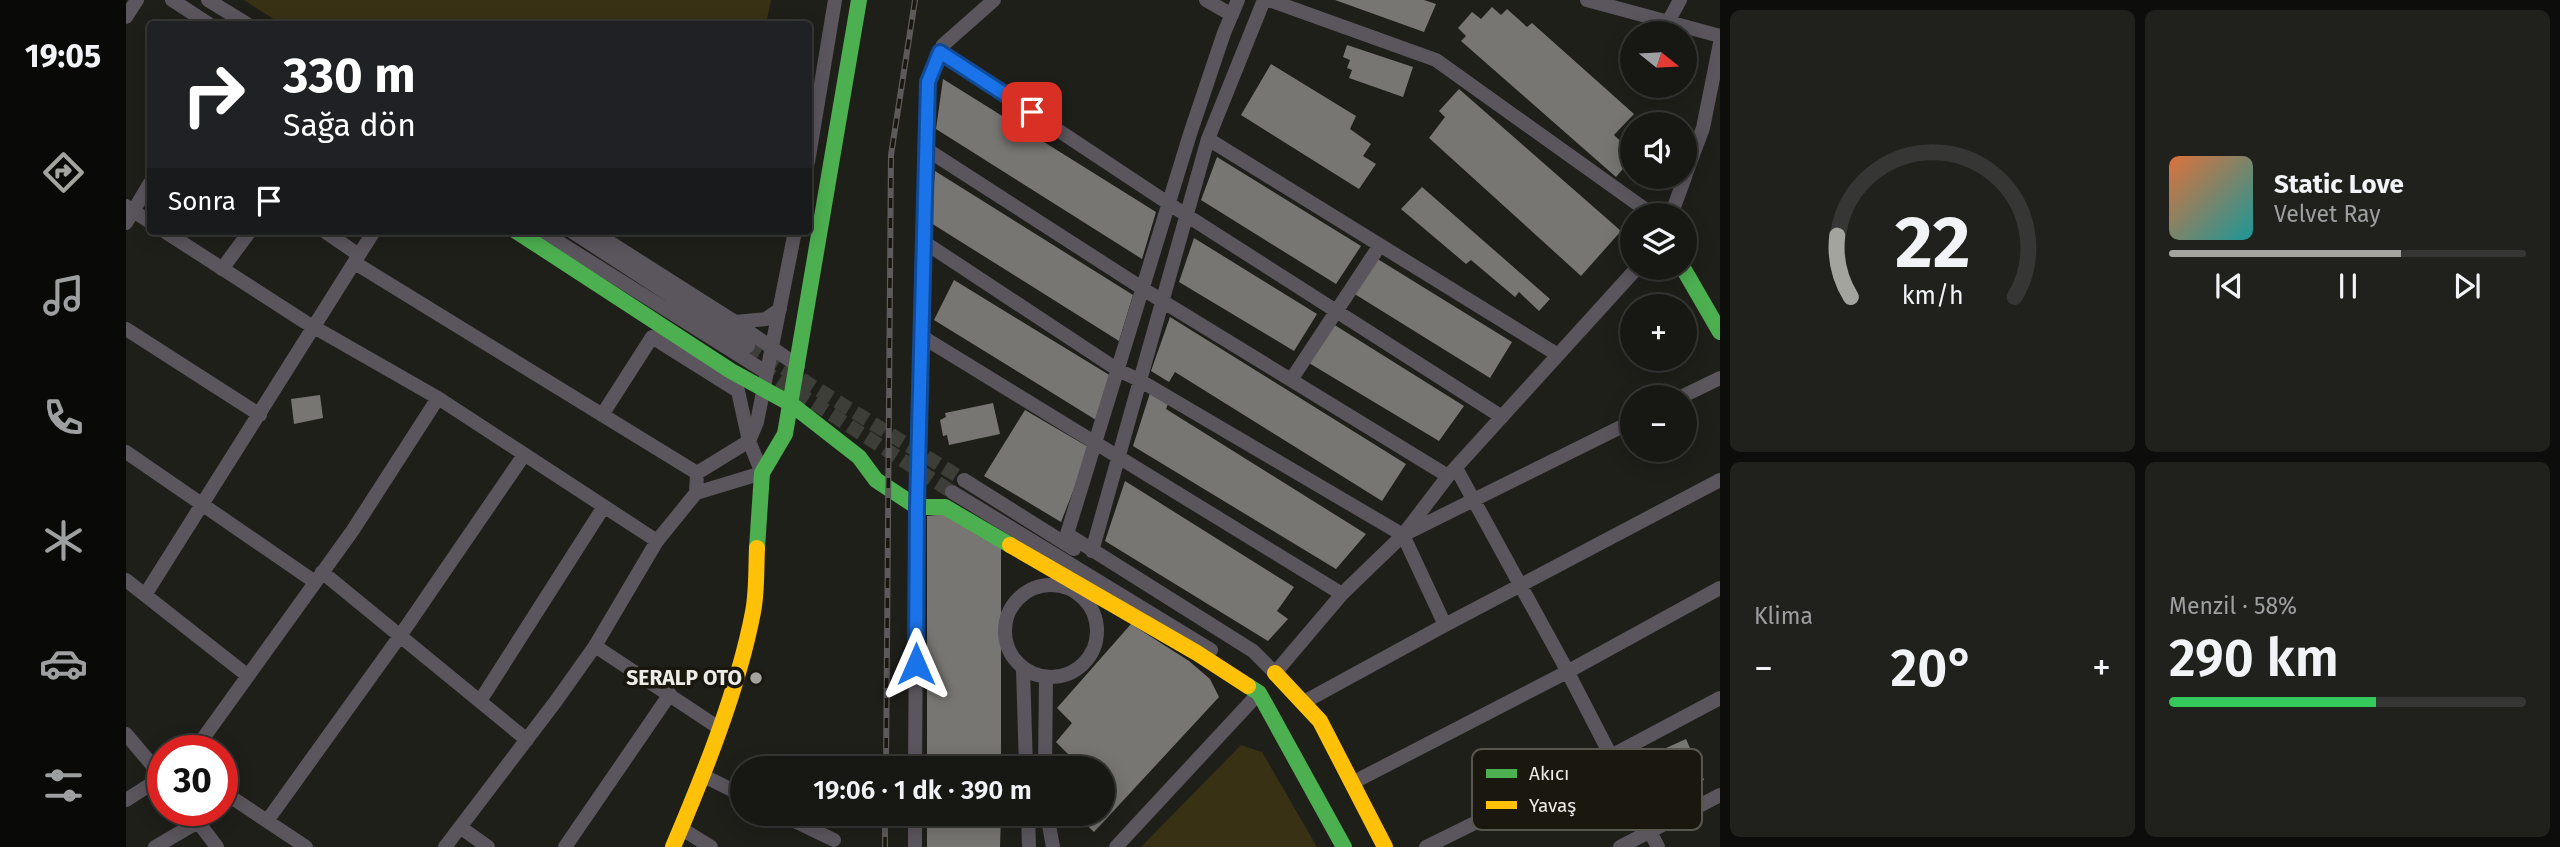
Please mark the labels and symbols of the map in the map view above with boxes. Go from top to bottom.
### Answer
north arrow [1620,21,1698,98]
pin [1002,82,1062,142]
position arrow [879,627,953,701]
place label: SERALP OTO [626,665,742,691]
marker: SERALP OTO [748,670,764,686]
speed limit sign: 30 [147,735,238,826]
legend [1472,749,1702,830]
text: Akıcı [1529,762,1569,785]
text: Yavaş [1529,794,1576,817]

